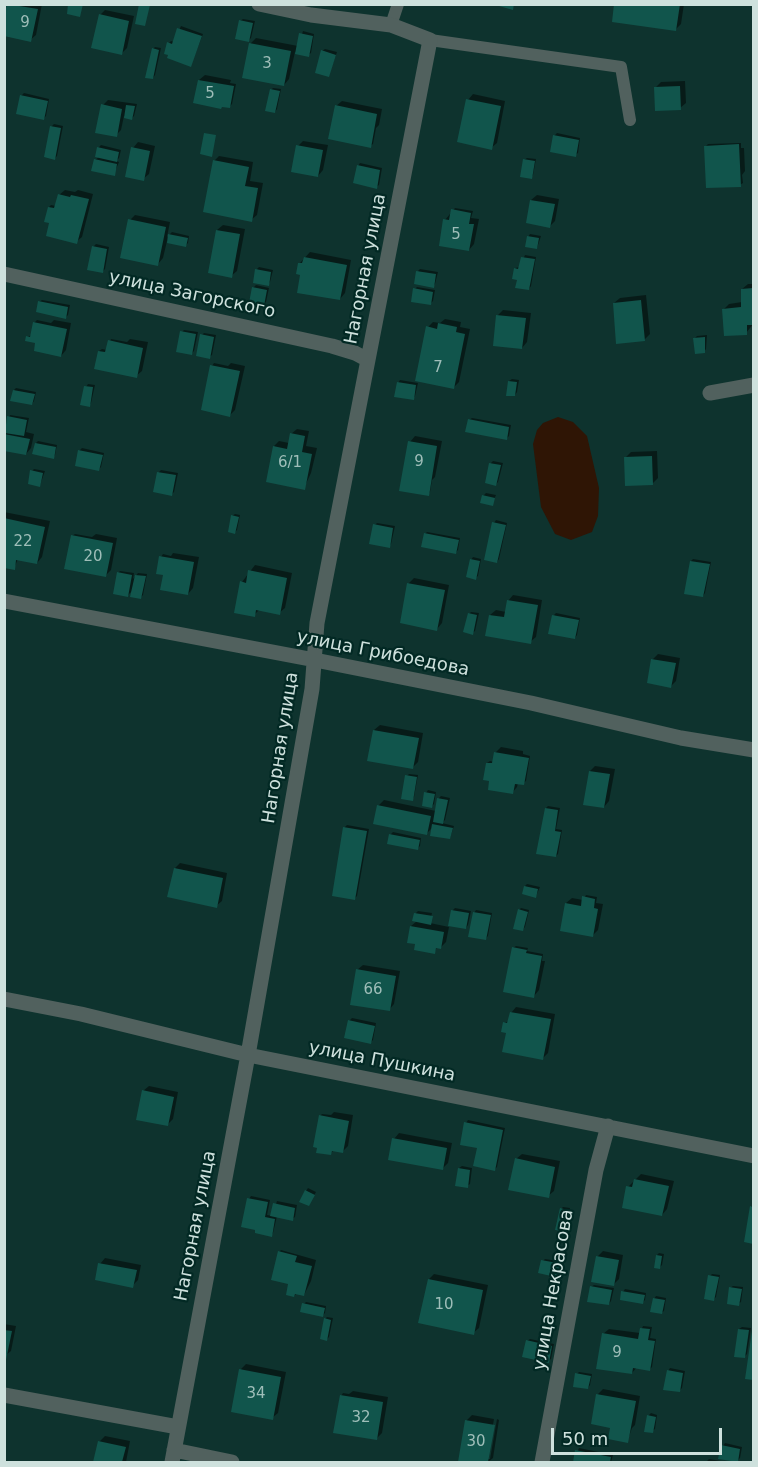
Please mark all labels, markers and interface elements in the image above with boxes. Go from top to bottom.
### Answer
house number: 9 [20,14,30,32]
house number: 3 [262,55,272,73]
house number: 5 [205,85,215,103]
street label: Нагорная улица [341,192,391,346]
house number: 5 [451,226,461,244]
street label: улица Загорского [107,267,277,323]
house number: 7 [433,359,443,377]
house number: 9 [414,453,424,471]
house number: 6/1 [278,454,302,472]
house number: 22 [13,533,33,551]
house number: 20 [83,548,103,566]
street label: улица Грибоедова [295,627,471,681]
street label: Нагорная улица [258,671,304,825]
house number: 66 [363,981,383,999]
street label: улица Пушкина [307,1037,457,1087]
street label: Нагорная улица [171,1149,221,1303]
street label: улица Некрасова [529,1208,579,1372]
house number: 10 [434,1296,454,1314]
house number: 9 [612,1344,622,1362]
house number: 34 [246,1385,266,1403]
house number: 32 [351,1409,371,1427]
scale bar [554,1416,725,1454]
text: 50 m [562,1428,608,1449]
house number: 30 [466,1433,486,1451]

